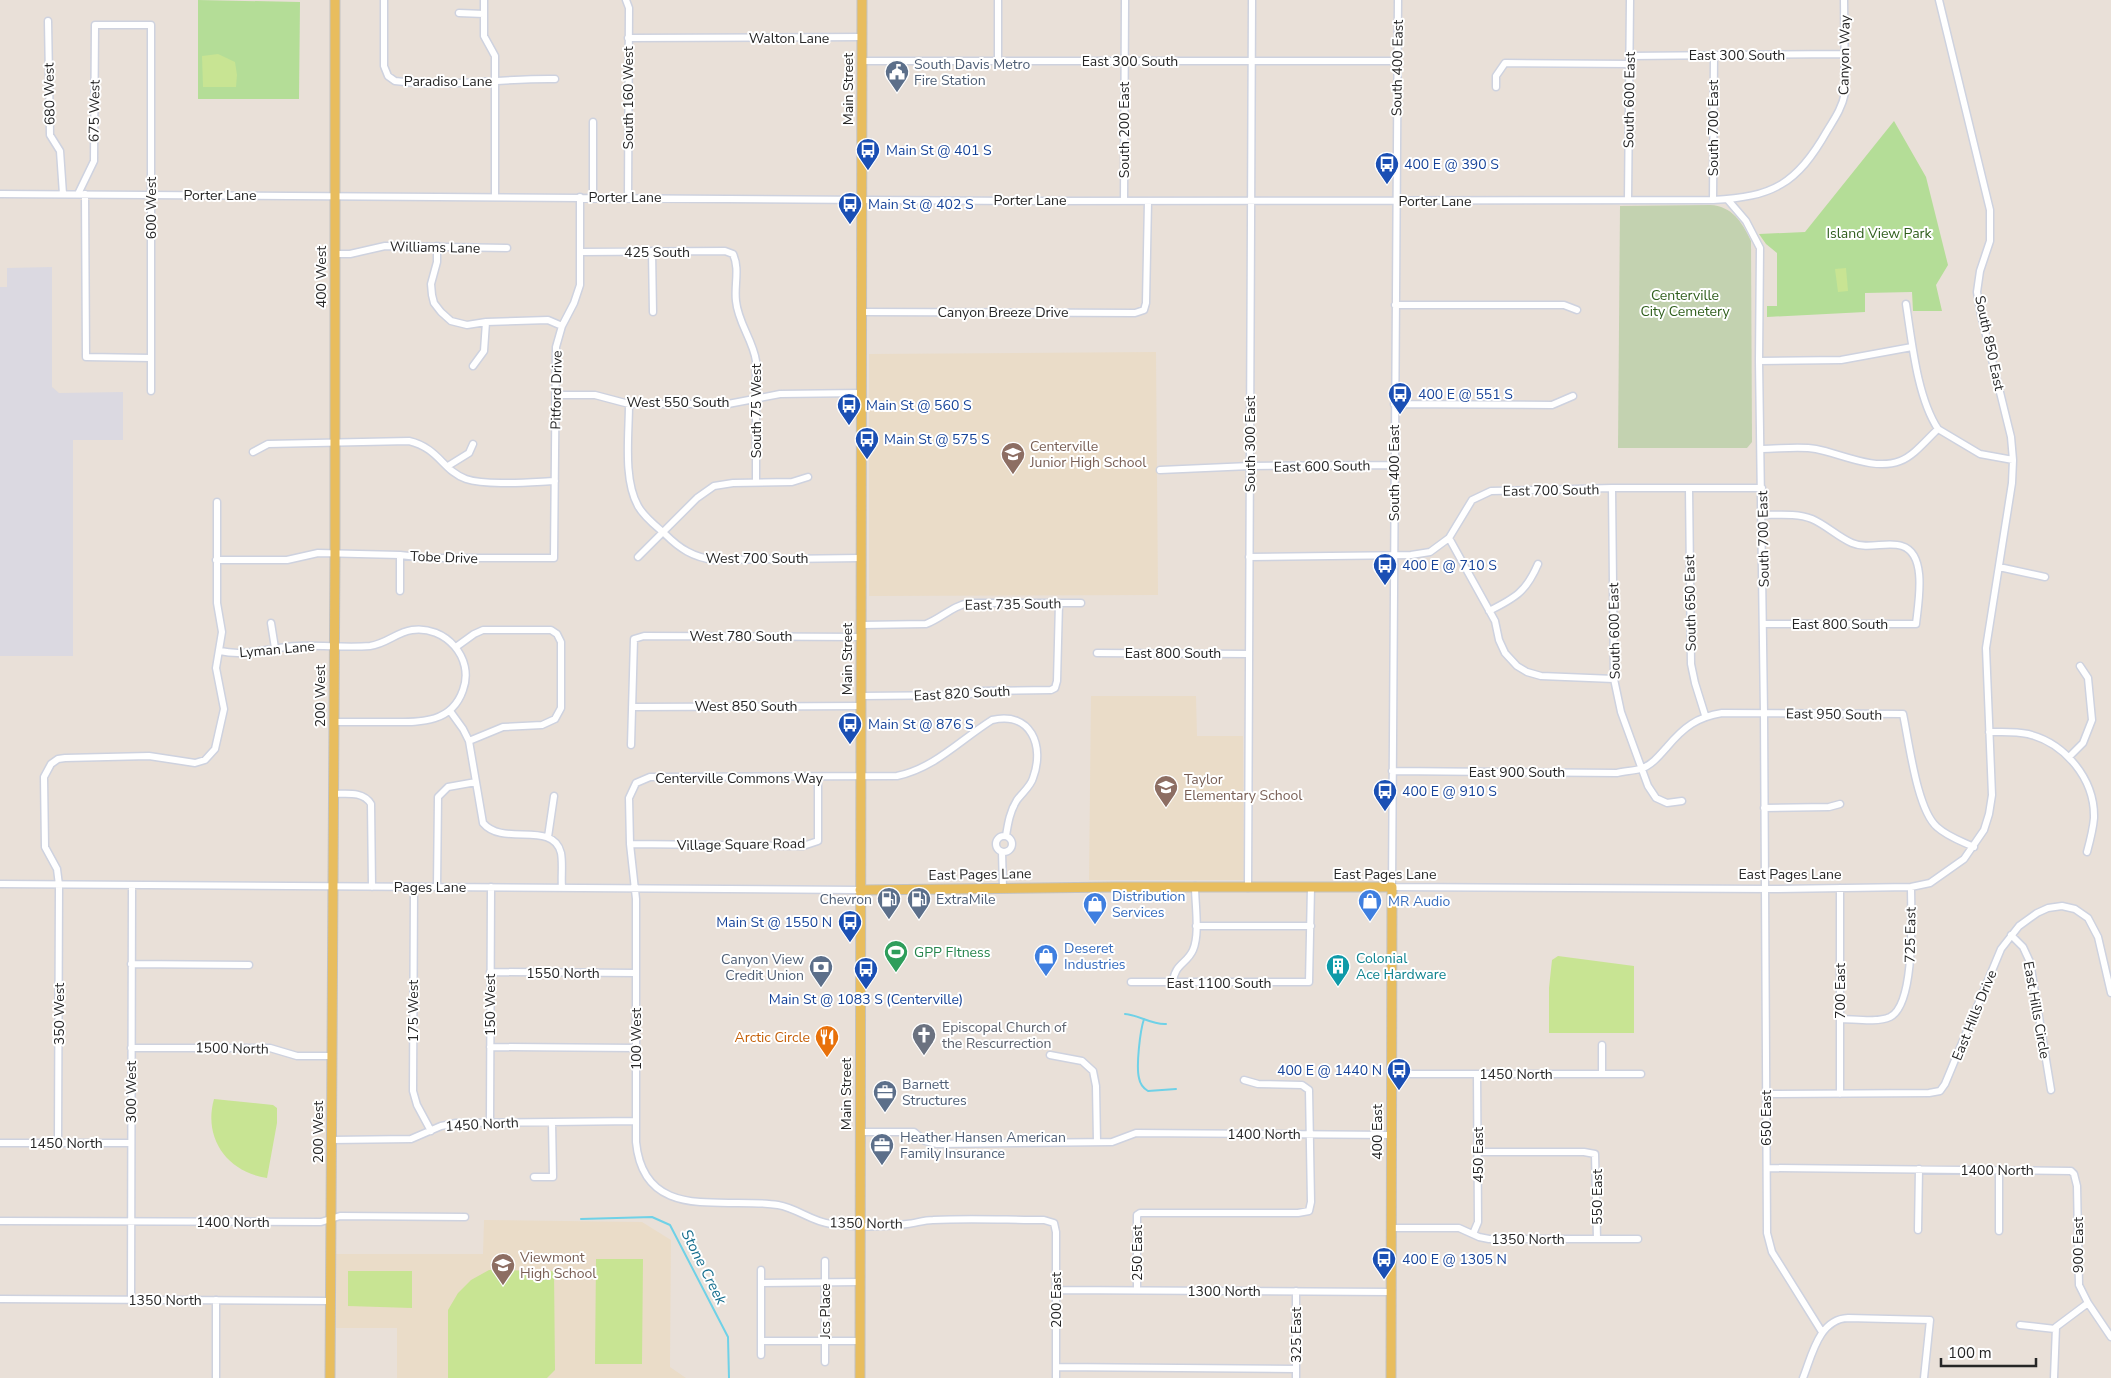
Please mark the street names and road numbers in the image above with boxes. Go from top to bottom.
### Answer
street label: Canyon Way [1834,14,1855,95]
street label: South 400 East [1387,19,1408,116]
street label: Walton Lane [749,29,829,48]
street label: South 160 West [619,46,638,150]
street label: East 300 South [1689,46,1785,65]
street label: South 600 East [1619,51,1640,148]
street label: East 300 South [1082,52,1178,71]
street label: Main Street [839,53,858,125]
street label: 680 West [39,63,60,125]
street label: Paradiso Lane [404,72,492,91]
street label: 675 West [84,80,105,142]
street label: South 700 East [1704,80,1723,176]
street label: South 200 East [1115,82,1134,178]
street label: 600 West [142,177,161,239]
street label: Porter Lane [183,186,257,205]
street label: Porter Lane [588,188,662,207]
street label: Porter Lane [993,191,1067,210]
street label: Porter Lane [1398,192,1472,211]
street label: Williams Lane [390,237,480,258]
street label: 425 South [624,243,690,262]
street label: 400 West [312,246,331,308]
street label: South 850 East [1970,294,2009,392]
street label: Canyon Breeze Drive [938,303,1068,322]
street label: Pitford Drive [546,350,567,430]
street label: South 75 West [747,364,766,458]
street label: West 550 South [626,393,730,412]
street label: South 300 East [1241,396,1260,492]
street label: South 400 East [1385,425,1404,521]
street label: East 600 South [1274,456,1370,477]
street label: East 700 South [1503,480,1599,501]
street label: South 700 East [1753,490,1774,587]
street label: Tobe Drive [410,547,478,568]
street label: West 700 South [705,549,809,568]
street label: South 650 East [1680,554,1701,651]
street label: South 600 East [1604,582,1625,679]
street label: East 735 South [965,594,1061,615]
street label: East 800 South [1792,615,1888,634]
street label: Main Street [838,623,857,695]
street label: West 780 South [689,627,793,646]
street label: Lyman Lane [239,637,316,662]
street label: East 800 South [1125,644,1221,663]
street label: 200 West [311,665,330,727]
street label: East 820 South [913,681,1011,706]
street label: West 850 South [694,697,798,716]
street label: East 950 South [1786,704,1882,725]
street label: East 900 South [1469,763,1565,782]
street label: Centerville Commons Way [655,769,824,788]
street label: Village Square Road [676,834,805,855]
street label: East Pages Lane [928,864,1032,885]
street label: East Pages Lane [1334,865,1437,884]
street label: East Pages Lane [1739,865,1842,884]
street label: Pages Lane [394,878,466,897]
street label: 725 East [1901,907,1920,963]
street label: East Hills Circle [2019,960,2054,1060]
street label: 700 East [1831,963,1850,1019]
street label: 1550 North [526,964,600,983]
street label: East Hills Drive [1948,967,2001,1063]
street label: 150 West [481,974,500,1036]
street label: East 1100 South [1167,974,1271,993]
street label: 175 West [404,980,423,1042]
street label: 350 West [50,983,69,1045]
street label: 100 West [627,1008,646,1070]
street label: 1500 North [195,1038,269,1059]
street label: Main Street [837,1058,856,1130]
street label: 300 West [122,1061,141,1123]
street label: 1450 North [1479,1065,1553,1084]
street label: 650 East [1757,1090,1776,1146]
street label: 200 West [309,1101,328,1163]
street label: 400 East [1368,1104,1387,1160]
street label: 1450 North [445,1113,519,1136]
street label: 1400 North [1227,1125,1301,1144]
street label: 450 East [1469,1127,1488,1183]
street label: 1450 North [29,1134,103,1153]
street label: 1400 North [1960,1161,2034,1180]
street label: 550 East [1588,1169,1607,1225]
street label: 1400 North [196,1213,270,1232]
street label: 1350 North [829,1213,903,1234]
street label: 900 East [2069,1217,2088,1273]
street label: 250 East [1128,1225,1147,1281]
street label: 1350 North [1491,1230,1565,1249]
street label: 200 East [1047,1272,1066,1328]
street label: 1300 North [1187,1282,1261,1301]
street label: Jcs Place [816,1283,835,1340]
street label: 1350 North [128,1291,202,1310]
street label: 325 East [1287,1307,1306,1363]

